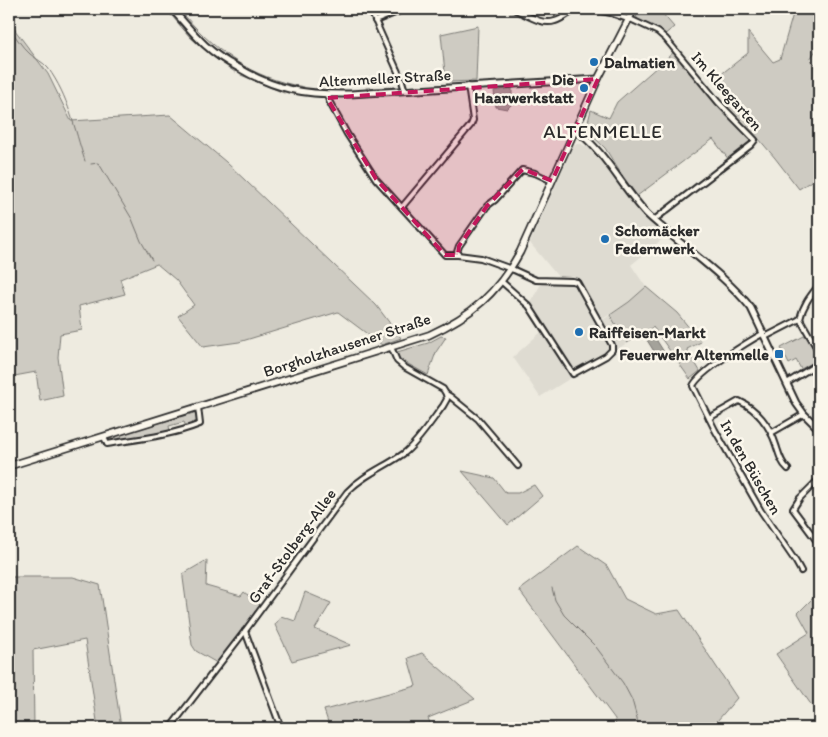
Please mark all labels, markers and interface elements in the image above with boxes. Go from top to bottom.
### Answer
street label: Im Kleegarten [687,48,767,134]
place label: Dalmatien [604,53,676,72]
marker: Dalmatien [588,56,600,68]
street label: Altenmeller Straße [318,65,452,91]
place label: Die Haarwerkstatt [474,70,575,107]
marker: Die Haarwerkstatt [578,82,590,94]
district label: ALTENMELLE [543,120,663,143]
place label: Schomäcker Federnwerk [615,221,700,258]
marker: Schomäcker Federnwerk [599,233,611,245]
street label: Borgholzhausener Straße [261,309,433,381]
place label: Raiffeisen-Markt [589,323,706,342]
marker: Raiffeisen-Markt [573,326,585,338]
place label: Feuerwehr Altenmelle [619,345,769,364]
marker: Feuerwehr Altenmelle [773,348,785,360]
street label: In den Büschen [716,416,786,518]
street label: Graf-Stolberg-Allee [244,485,340,607]

